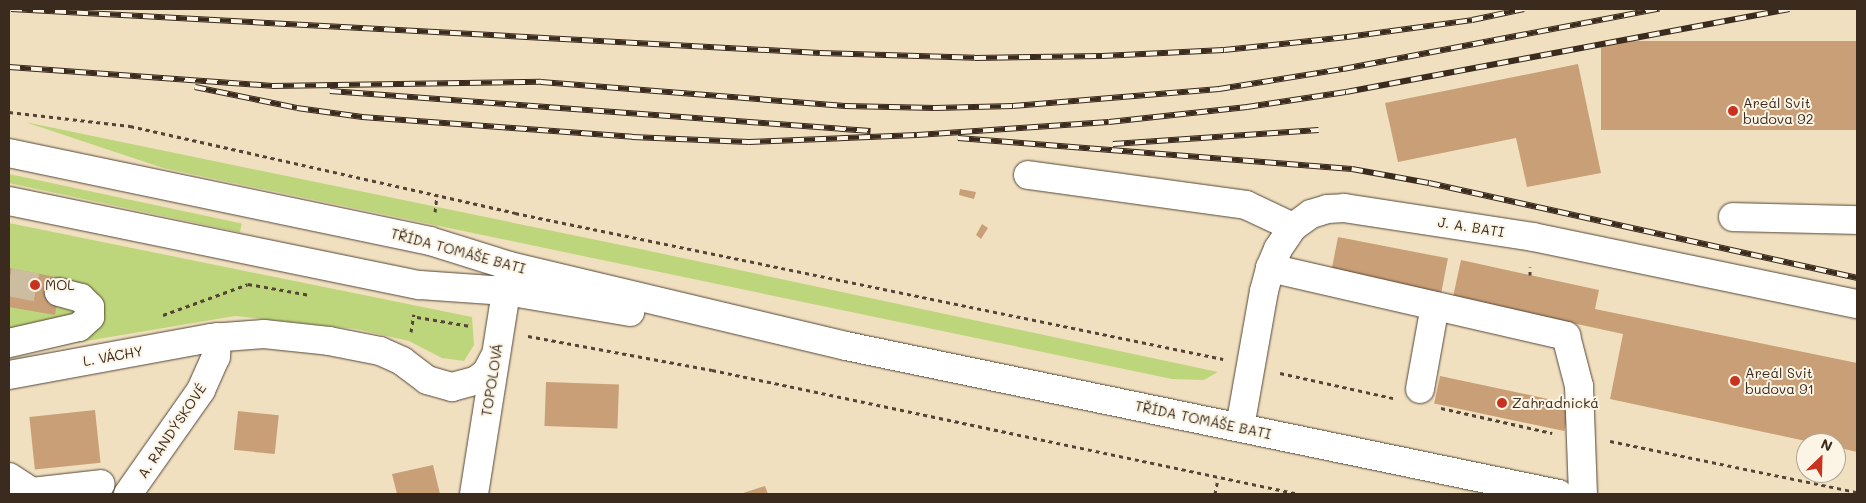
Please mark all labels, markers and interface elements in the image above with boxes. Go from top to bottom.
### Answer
place label: Areál Svit budova 92 [1743,95,1813,128]
marker: Areál Svit budova 92 [1727,105,1739,117]
street label: J. A. BATI [1437,213,1505,241]
street label: TŘÍDA TOMÁŠE BATI [389,225,527,277]
place label: MOL [45,277,75,293]
marker: MOL [29,279,41,291]
street label: L. VÁCHY [82,342,144,370]
street label: TOPOLOVÁ [478,342,506,418]
place label: Areál Svit budova 91 [1745,365,1814,398]
marker: Areál Svit budova 91 [1729,375,1741,387]
street label: A. RANDÝSKOVÉ [134,380,210,482]
place label: Zahradnická [1512,395,1599,411]
street label: TŘÍDA TOMÁŠE BATI [1133,397,1273,443]
marker: Zahradnická [1496,397,1508,409]
north arrow [1796,433,1846,483]
text: N [1818,434,1836,456]

